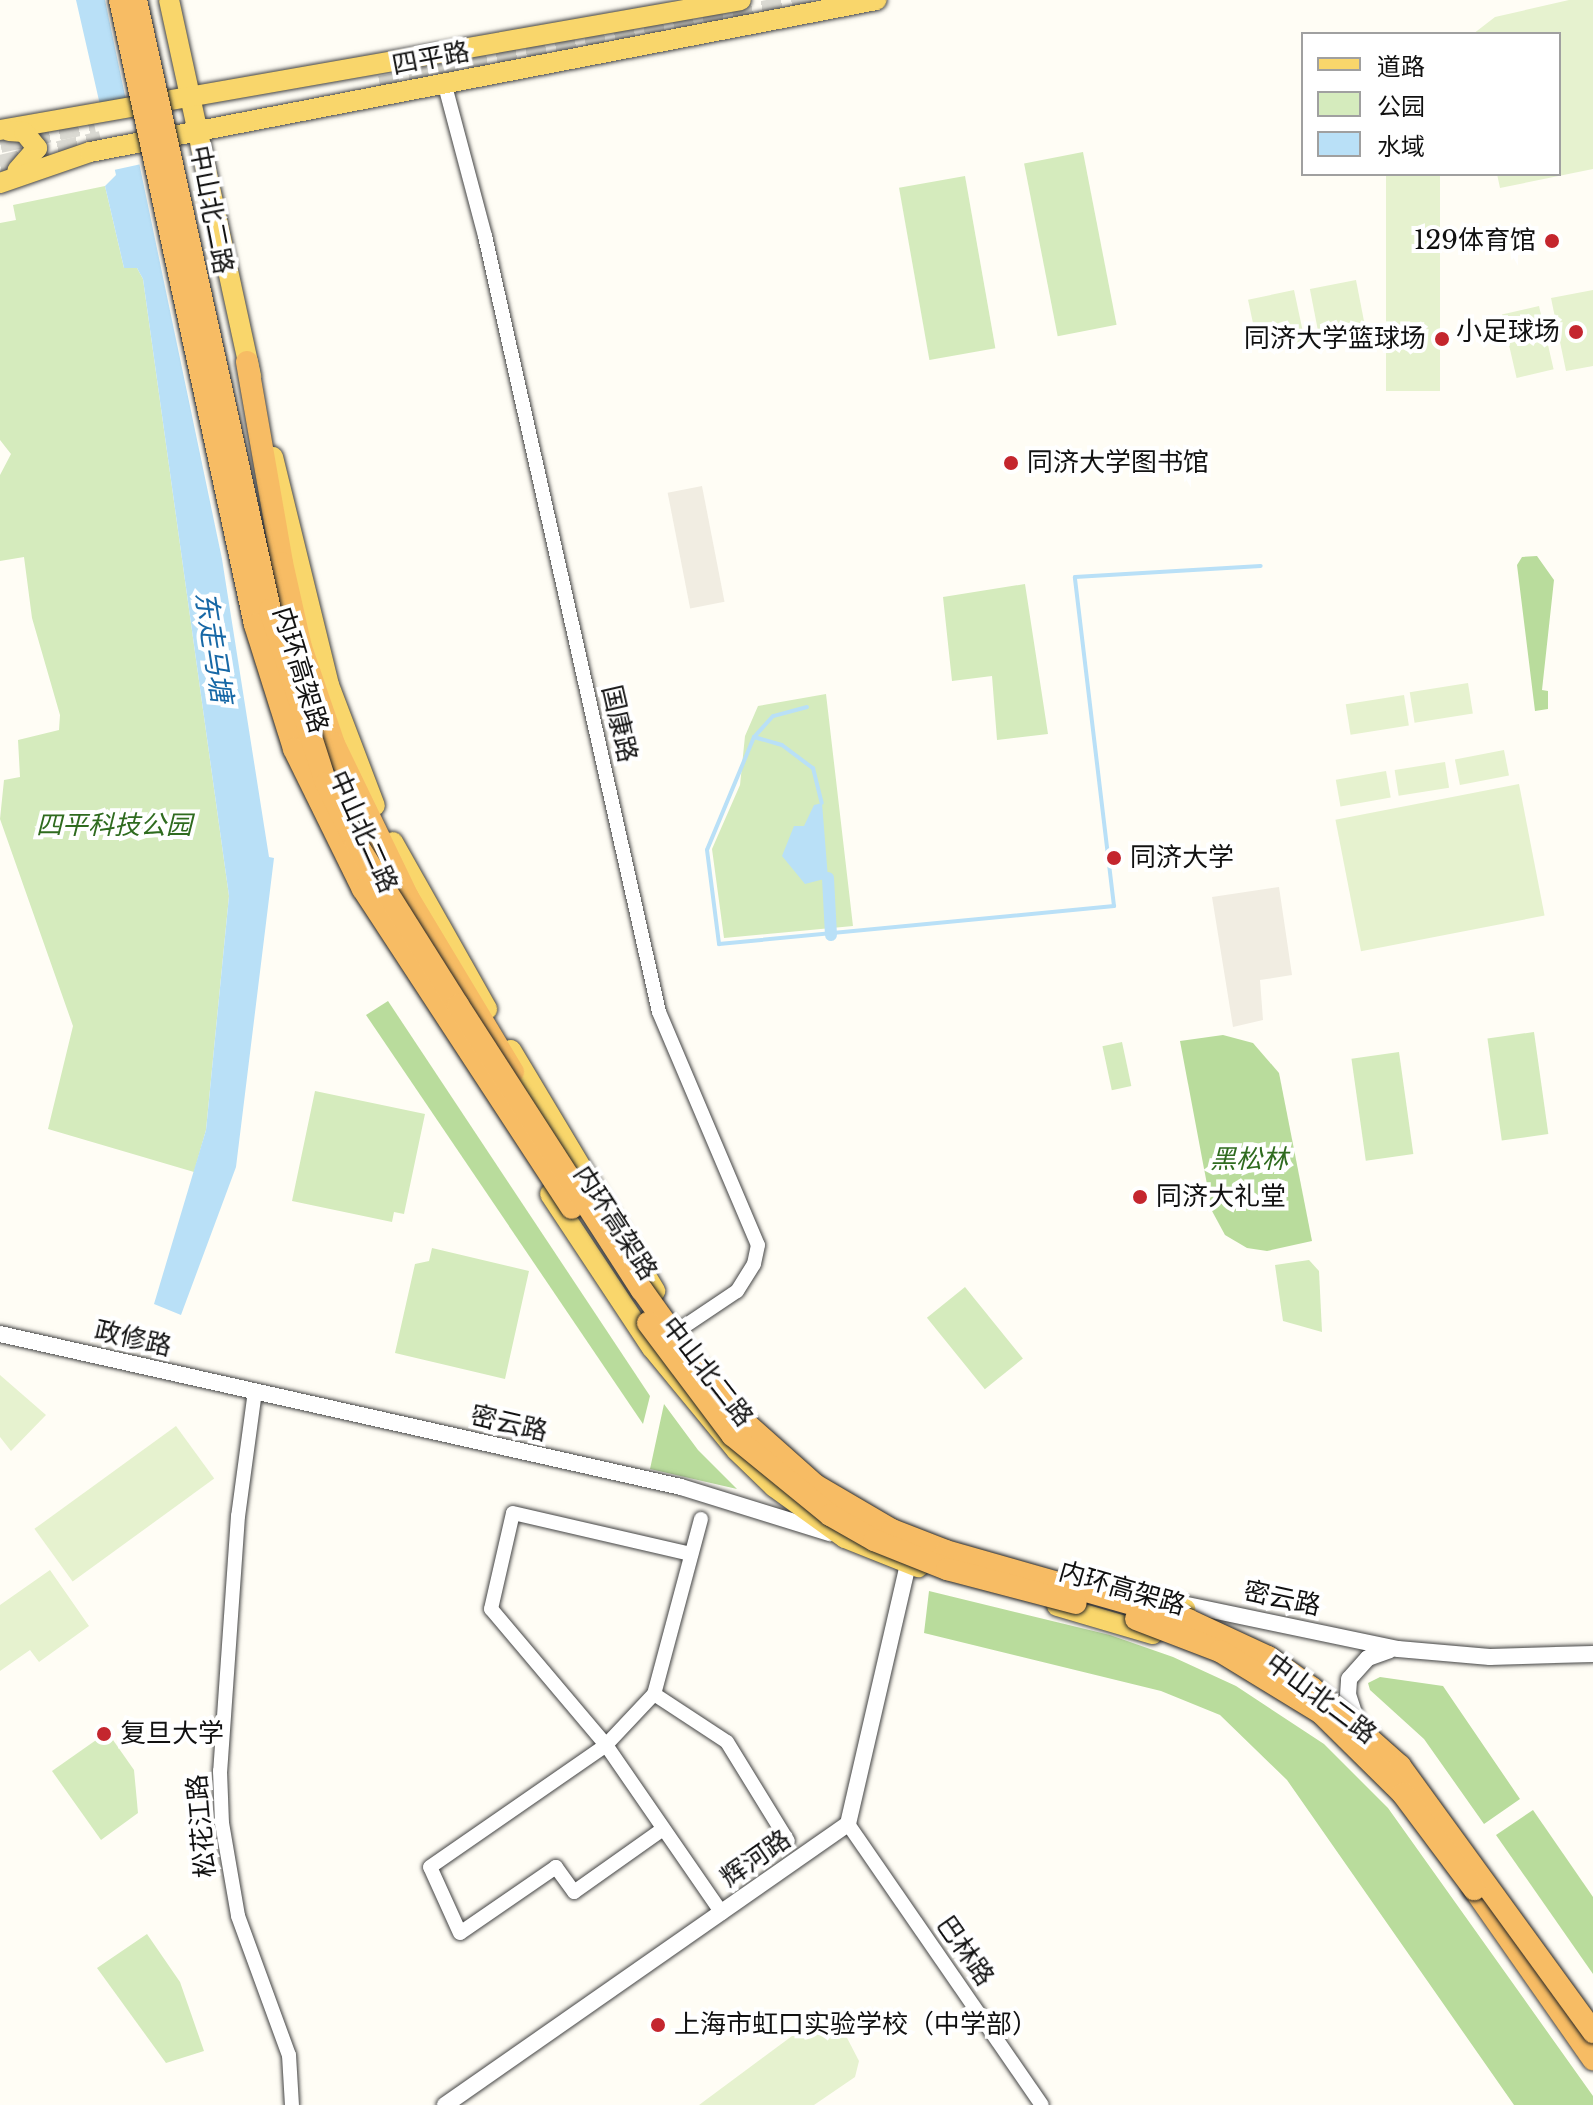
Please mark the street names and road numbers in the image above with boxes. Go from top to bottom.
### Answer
street label: 四平路 [390,36,472,82]
street label: 中山北二路 [183,143,239,277]
street label: 内环高架路 [266,603,334,737]
street label: 国康路 [595,682,643,766]
street label: 中山北二路 [322,766,404,898]
street label: 内环高架路 [567,1160,663,1286]
street label: 中山北二路 [655,1311,759,1433]
street label: 政修路 [91,1315,175,1363]
street label: 密云路 [467,1400,551,1448]
street label: 内环高架路 [1055,1556,1189,1622]
street label: 密云路 [1241,1576,1323,1622]
street label: 中山北二路 [1260,1647,1382,1751]
street label: 松花江路 [182,1773,222,1879]
street label: 辉河路 [715,1824,797,1894]
street label: 巴林路 [930,1910,1000,1992]

